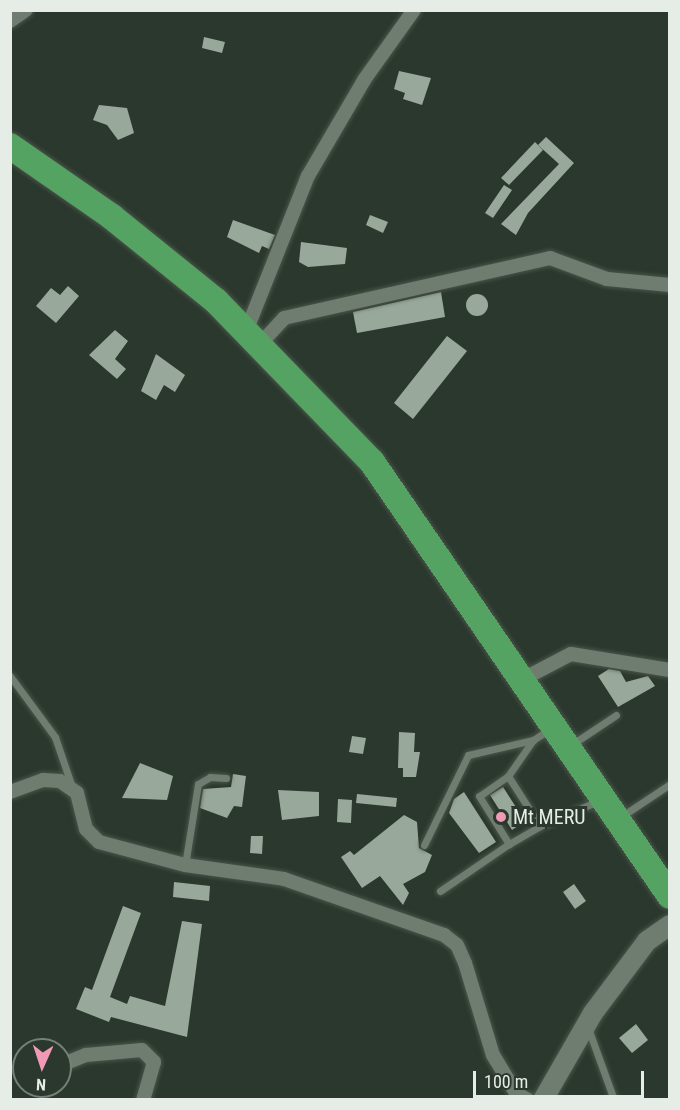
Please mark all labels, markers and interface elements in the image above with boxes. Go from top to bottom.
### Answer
place label: Mt MERU [513,805,586,829]
marker: Mt MERU [494,810,508,824]
north arrow [12,1038,72,1098]
scale bar [476,1059,647,1097]
text: 100 m [484,1071,528,1092]
text: N [36,1075,47,1094]

